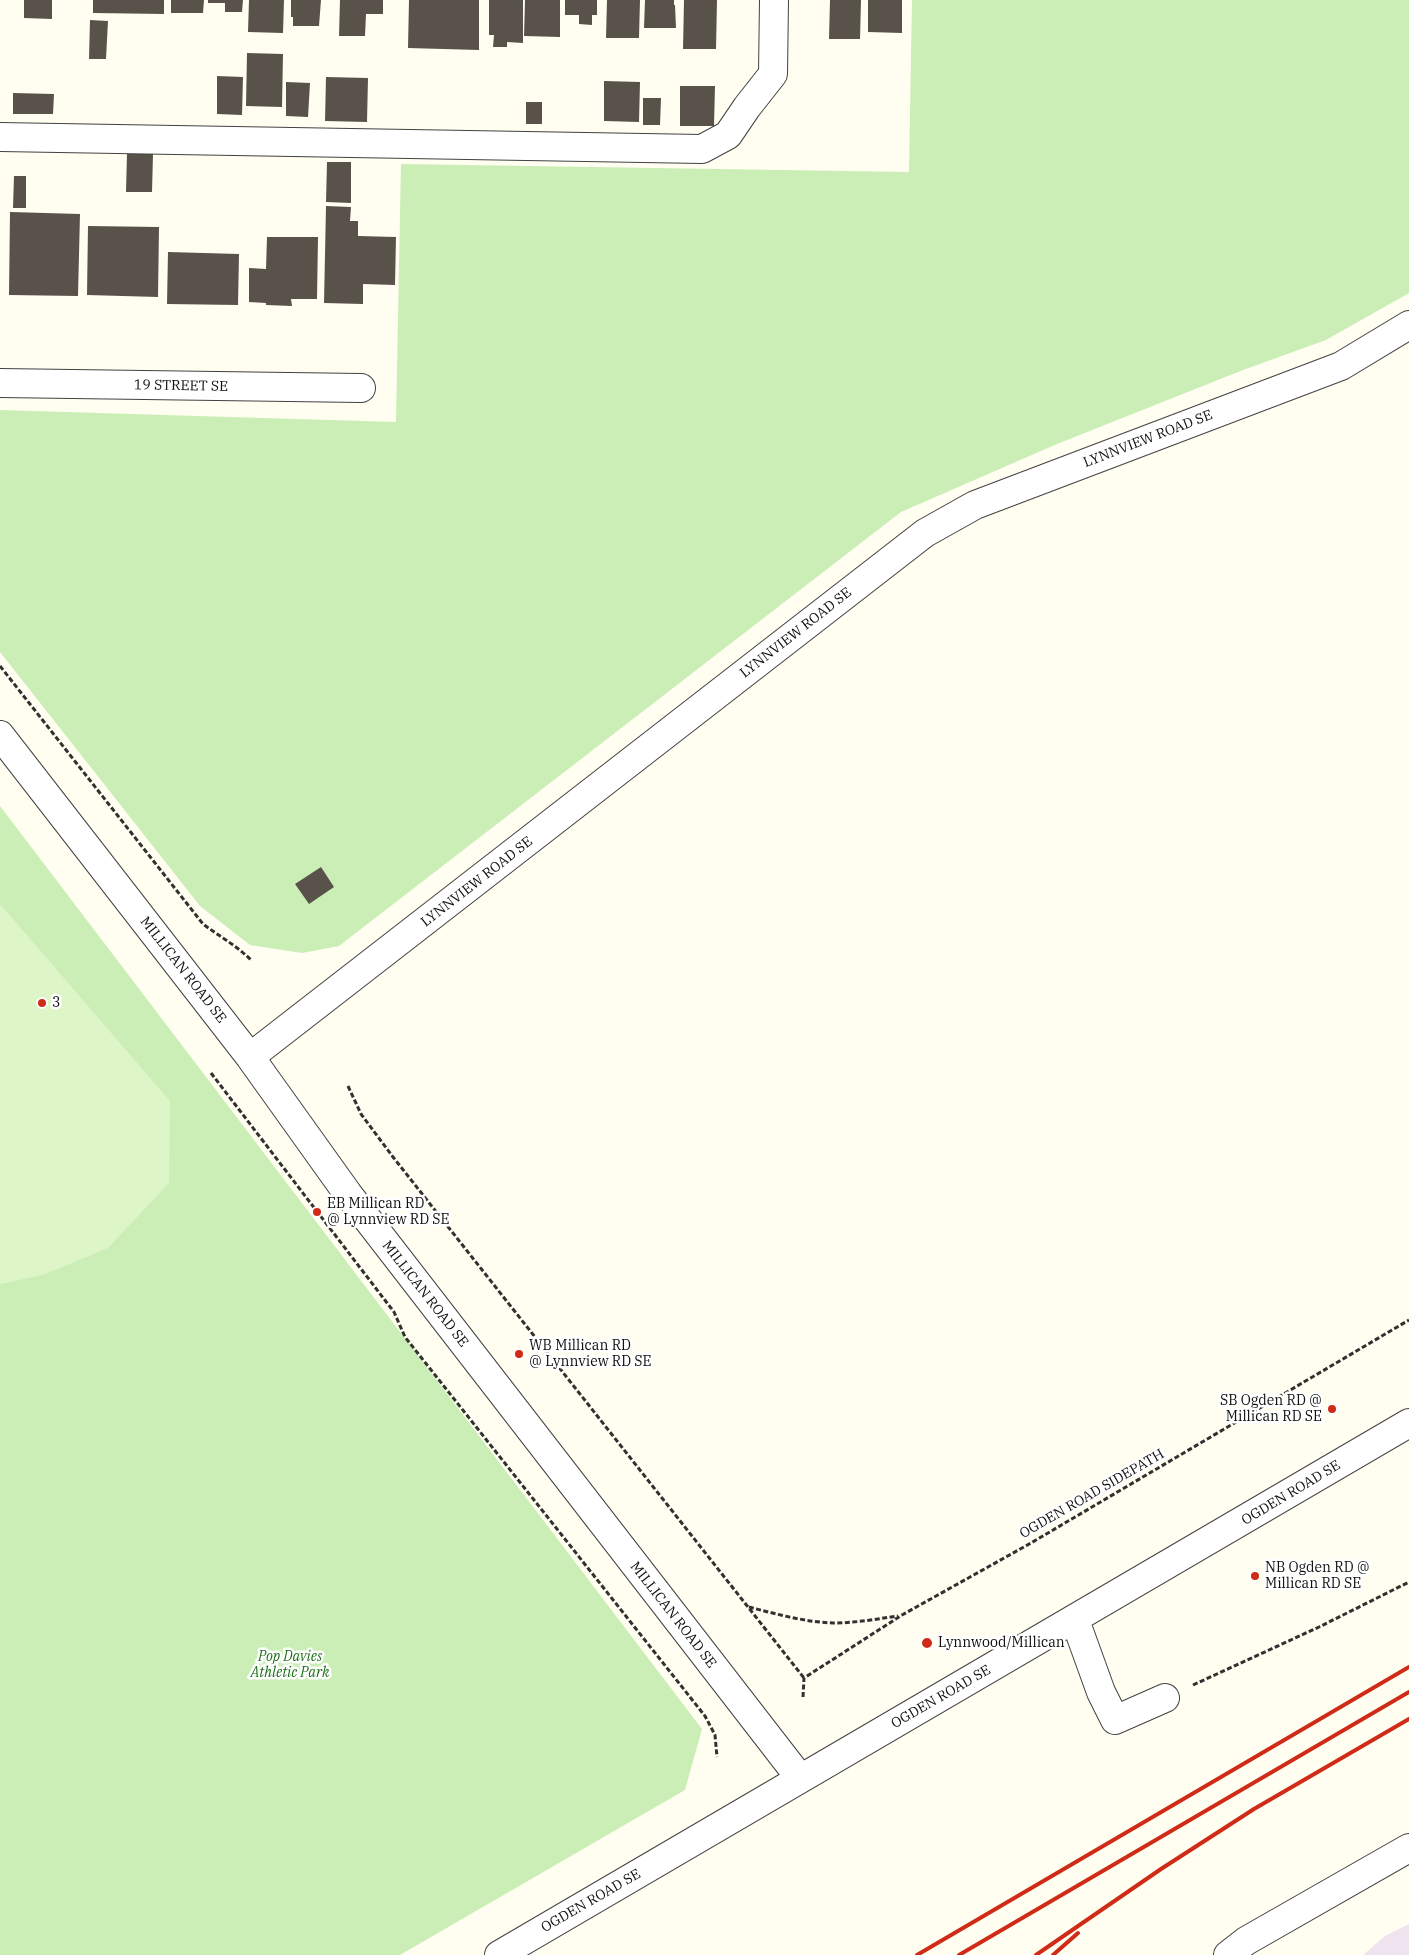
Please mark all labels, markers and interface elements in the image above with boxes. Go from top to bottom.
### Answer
street label: 19 STREET SE [134,377,228,395]
street label: LYNNVIEW ROAD SE [1081,407,1215,471]
street label: LYNNVIEW ROAD SE [737,584,855,682]
street label: LYNNVIEW ROAD SE [418,833,536,931]
street label: MILLICAN ROAD SE [136,914,230,1026]
place label: 3 [52,995,60,1011]
marker: 3 [36,997,48,1009]
place label: EB Millican RD @ Lynnview RD SE [327,1196,450,1228]
marker: EB Millican RD @ Lynnview RD SE [311,1206,323,1218]
street label: MILLICAN ROAD SE [378,1238,472,1350]
place label: WB Millican RD @ Lynnview RD SE [529,1338,652,1370]
marker: WB Millican RD @ Lynnview RD SE [513,1348,525,1360]
place label: SB Ogden RD @ Millican RD SE [1220,1393,1322,1425]
marker: SB Ogden RD @ Millican RD SE [1326,1403,1338,1415]
street label: OGDEN ROAD SIDEPATH [1017,1446,1167,1542]
street label: OGDEN ROAD SE [1239,1457,1343,1529]
street label: MILLICAN ROAD SE [626,1559,720,1671]
place label: NB Ogden RD @ Millican RD SE [1265,1560,1370,1592]
marker: NB Ogden RD @ Millican RD SE [1249,1570,1261,1582]
place label: Lynnwood/Millican [938,1635,1065,1651]
marker: Lynnwood/Millican [920,1636,934,1650]
park label: Pop Davies Athletic Park [251,1649,329,1681]
street label: OGDEN ROAD SE [888,1662,994,1732]
street label: OGDEN ROAD SE [538,1866,644,1936]

